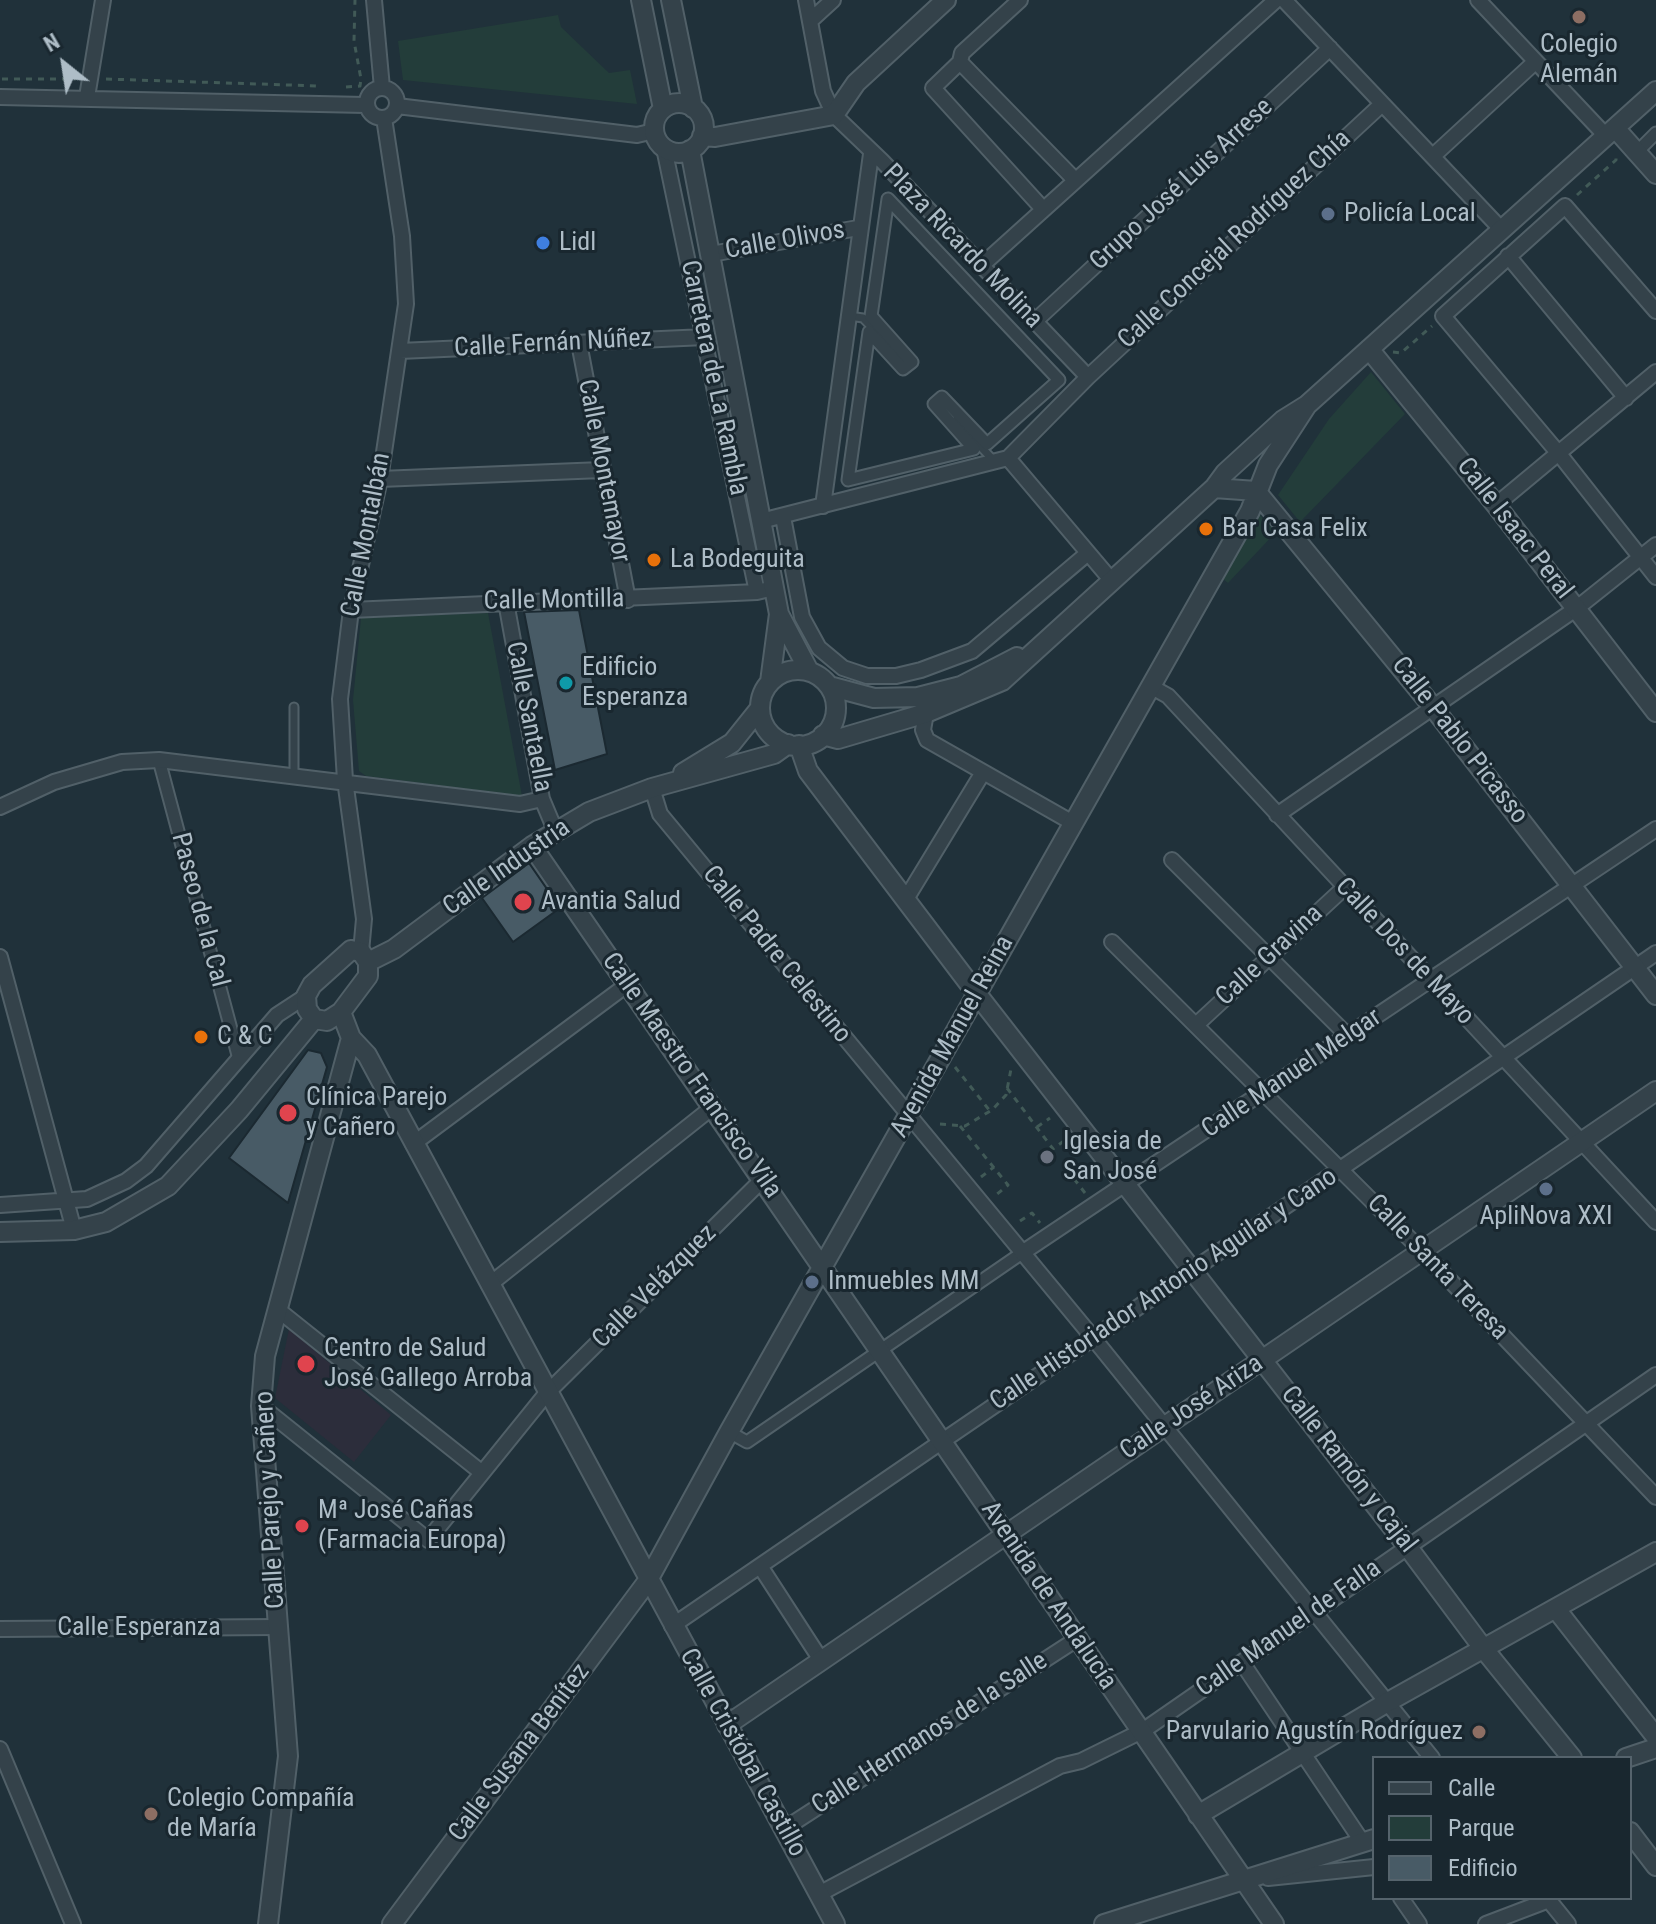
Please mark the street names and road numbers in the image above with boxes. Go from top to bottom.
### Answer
street label: Grupo José Luis Arrese [1084,92,1280,278]
street label: Calle Concejal Rodríguez Chía [1112,124,1358,356]
street label: Plaza Ricardo Molina [876,158,1048,336]
street label: Calle Olivos [723,215,847,267]
street label: Carretera de La Rambla [673,258,753,498]
street label: Calle Fernán Núñez [453,323,653,365]
street label: Calle Montemayor [570,377,636,565]
street label: Calle Montalbán [336,450,398,620]
street label: Calle Isaac Peral [1449,452,1579,606]
street label: Calle Montilla [483,584,625,618]
street label: Calle Santaella [498,639,558,795]
street label: Calle Pablo Picasso [1384,651,1534,831]
street label: Calle Industria [438,813,576,923]
street label: Paseo de la Cal [163,829,235,991]
street label: Calle Padre Celestino [695,860,857,1050]
street label: Calle Dos de Mayo [1328,872,1480,1032]
street label: Calle Gravina [1210,899,1330,1013]
street label: Avenida Manuel Reina [885,931,1021,1143]
street label: Calle Maestro Francisco Vila [594,947,788,1205]
street label: Calle Manuel Melgar [1196,1002,1388,1146]
street label: Calle Historiador Antonio Aguilar y Cano [985,1162,1343,1418]
street label: Calle Santa Teresa [1360,1189,1514,1347]
street label: Calle Velázquez [587,1219,723,1355]
street label: Calle José Ariza [1115,1349,1269,1467]
street label: Calle Ramón y Cajal [1273,1380,1423,1560]
street label: Calle Parejo y Cañero [250,1390,292,1610]
street label: Avenida de Andalucía [973,1496,1123,1696]
street label: Calle Manuel de Falla [1191,1554,1387,1704]
street label: Calle Esperanza [57,1612,221,1644]
street label: Calle Cristóbal Castillo [672,1643,812,1863]
street label: Calle Hermanos de la Salle [806,1646,1054,1822]
street label: Calle Susana Benítez [443,1658,597,1848]

